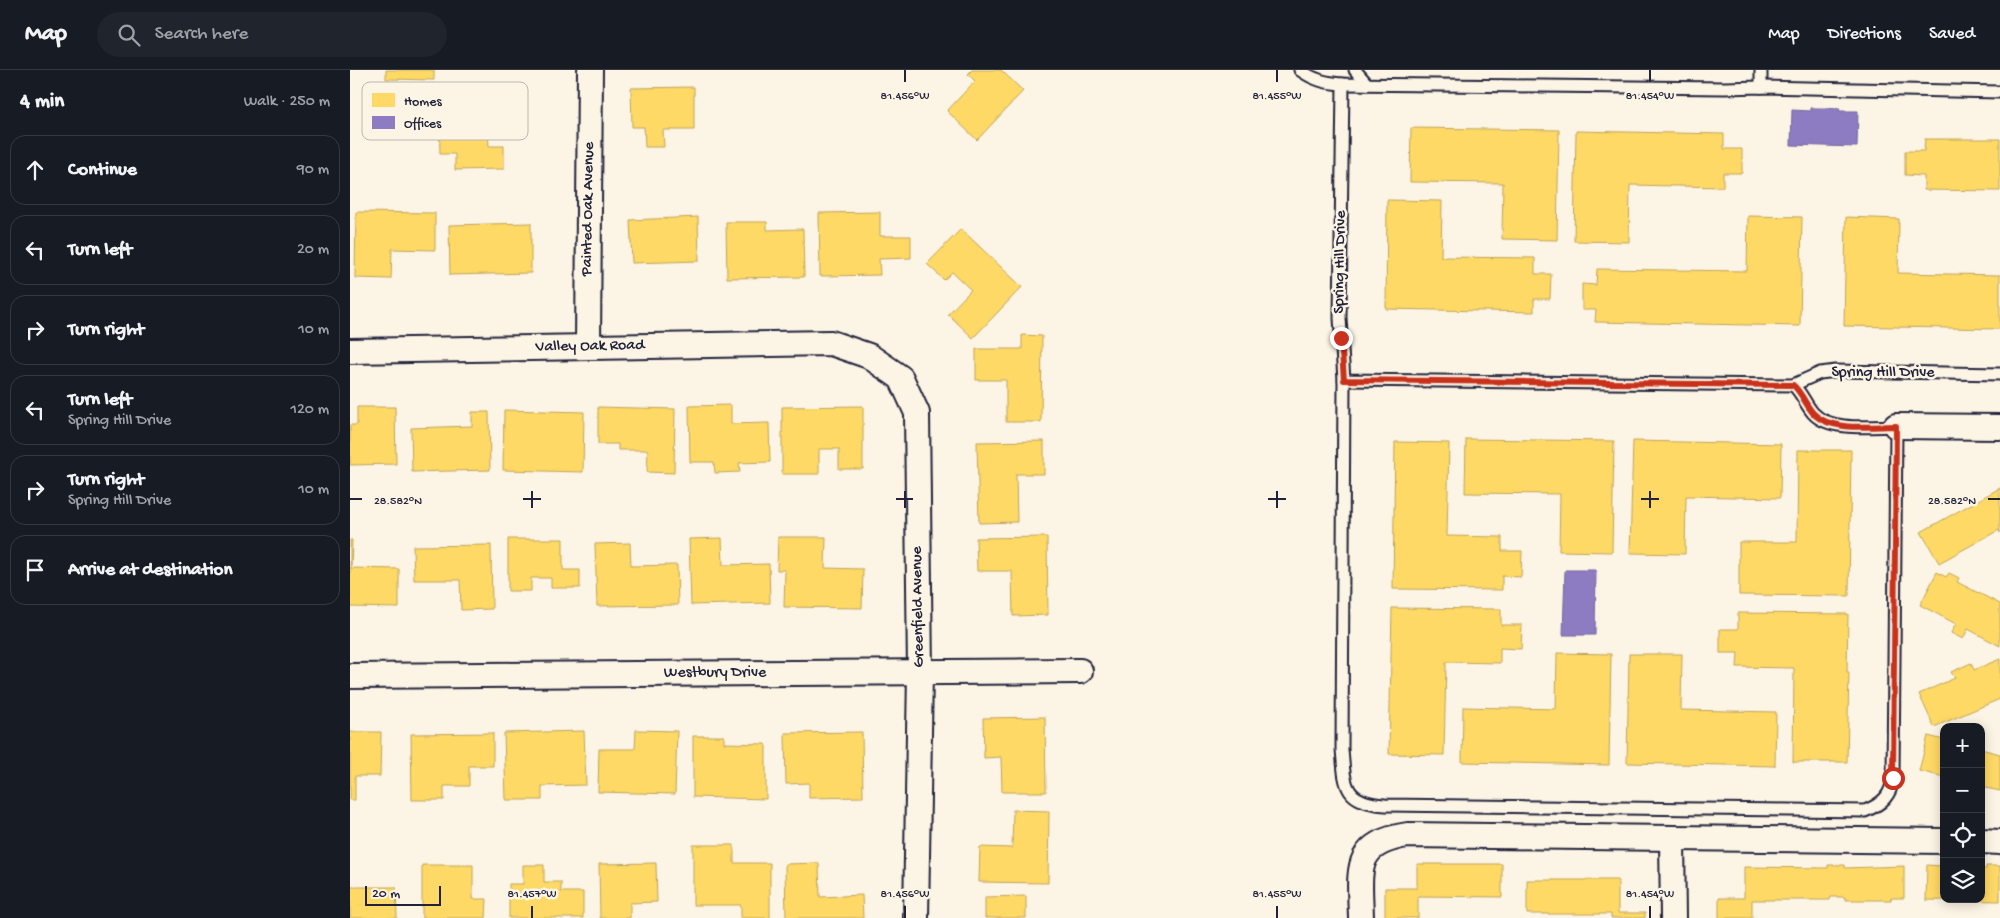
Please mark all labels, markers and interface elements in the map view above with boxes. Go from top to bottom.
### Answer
search box [97,12,447,57]
text: Map [25,20,67,49]
icon: search [115,21,143,49]
text: Search here [155,23,248,46]
text: Map [1768,24,1800,45]
text: Directions [1828,24,1901,45]
text: Saved [1929,24,1975,45]
legend [362,82,528,140]
text: 4 min [20,90,64,115]
text: 81.456°W [881,90,929,104]
text: 81.455°W [1252,90,1302,104]
text: 81.454°W [1626,90,1674,104]
text: Walk · 250 m [244,93,330,112]
text: Homes [404,94,442,111]
text: Offices [404,116,442,133]
street label: Painted Oak Avenue [578,141,600,277]
icon: ahead [21,156,49,184]
text: Continue [68,159,137,182]
text: 90 m [297,161,329,180]
street label: Spring Hill Drive [1331,209,1351,314]
icon: left [21,236,49,264]
text: Turn left [68,239,132,262]
text: 20 m [297,241,329,260]
icon: right [21,316,49,344]
text: Turn right [68,319,144,342]
text: 10 m [298,321,329,340]
route end [1330,327,1353,350]
street label: Valley Oak Road [534,337,646,357]
street label: Spring Hill Drive [1831,364,1935,383]
text: Turn left [68,389,132,412]
icon: left [21,396,49,424]
text: 120 m [290,401,329,420]
text: Spring Hill Drive [68,412,171,431]
text: Turn right [68,469,144,492]
icon: right [21,476,49,504]
text: 10 m [298,481,329,500]
text: Spring Hill Drive [68,492,171,511]
text: 28.582°N [374,495,422,509]
text: 28.582°N [1928,495,1976,509]
street label: Greenfield Avenue [908,545,930,668]
icon: arrive [21,556,49,584]
text: Arrive at destination [68,559,232,582]
street label: Westbury Drive [664,664,767,683]
map controls [1940,723,1985,903]
button: + [1940,723,1985,768]
route start [1882,767,1905,790]
button: − [1940,768,1985,813]
button: locate [1940,813,1985,858]
button: layers [1940,858,1985,903]
scale bar [365,883,441,906]
text: 20 m [372,886,400,903]
text: 81.457°W [507,888,557,902]
text: 81.456°W [881,888,929,902]
text: 81.455°W [1252,888,1302,902]
text: 81.454°W [1626,888,1674,902]

